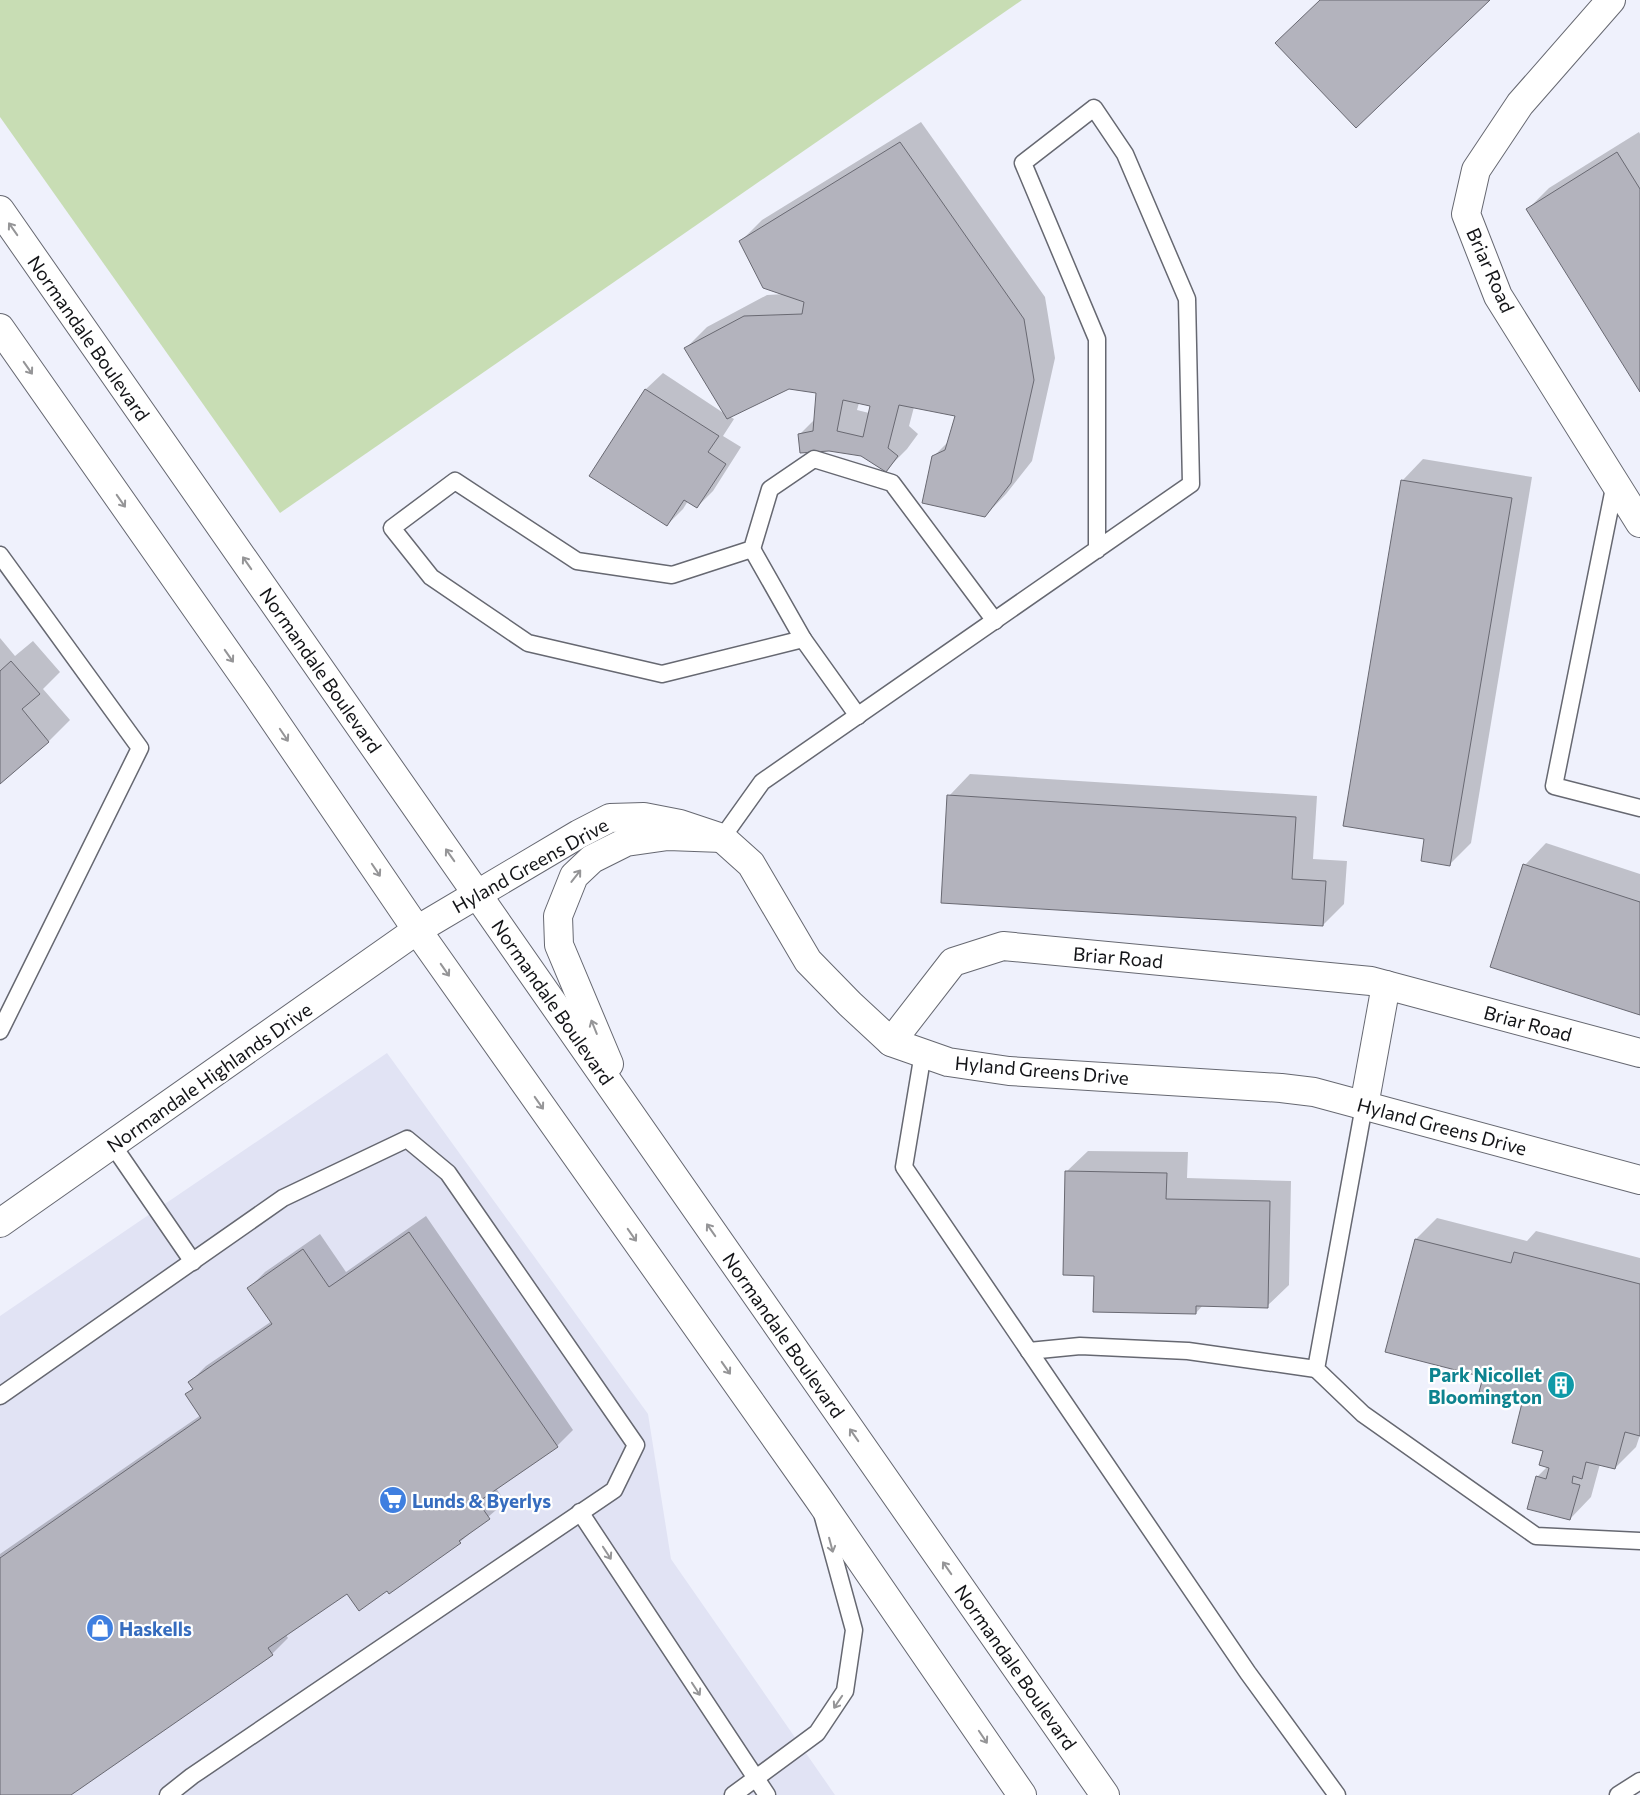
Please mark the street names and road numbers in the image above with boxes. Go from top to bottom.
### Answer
street label: Briar Road [1462,224,1520,316]
street label: Normandale Boulevard [23,251,155,425]
street label: Normandale Boulevard [255,583,387,757]
street label: Hyland Greens Drive [448,813,612,917]
street label: Normandale Boulevard [487,915,619,1089]
street label: Briar Road [1072,942,1164,972]
street label: Normandale Highlands Drive [102,997,316,1157]
street label: Briar Road [1481,1000,1575,1046]
street label: Hyland Greens Drive [954,1051,1130,1089]
street label: Hyland Greens Drive [1355,1092,1529,1160]
street label: Normandale Boulevard [718,1248,850,1422]
street label: Normandale Boulevard [950,1580,1082,1754]

